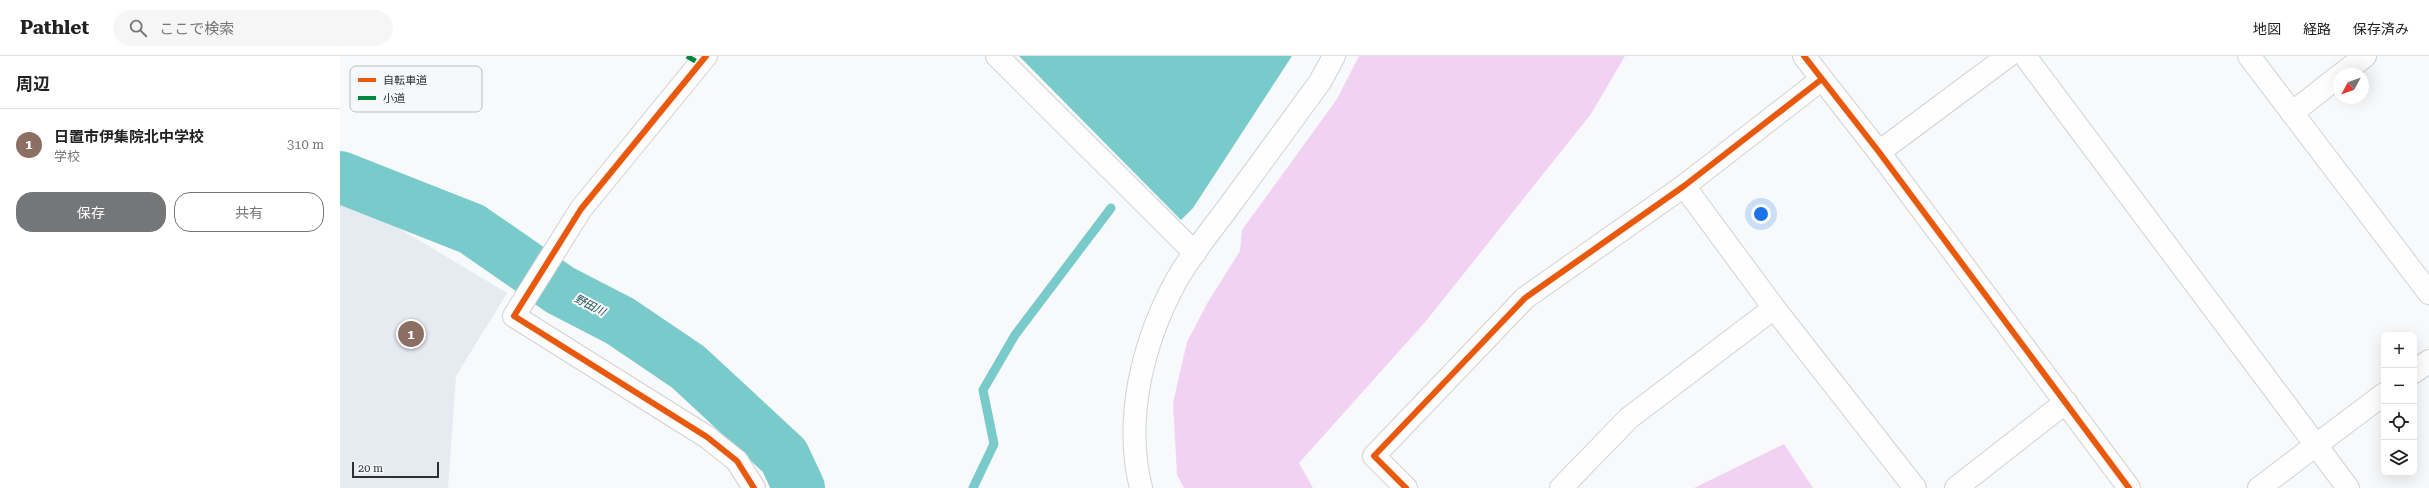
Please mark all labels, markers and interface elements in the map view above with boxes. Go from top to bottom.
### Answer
search box [113,10,393,46]
text: Pathlet [20,16,89,39]
icon: search [127,17,149,39]
text: ここで検索 [159,20,234,38]
text: 地図 [2253,21,2281,37]
text: 経路 [2303,21,2331,37]
text: 保存済み [2353,21,2409,37]
legend [350,66,482,112]
north arrow [2333,68,2369,104]
text: 周辺 [16,74,50,94]
text: 自転車道 [383,74,427,87]
text: 小道 [383,92,405,105]
text: 日置市伊集院北中学校 [54,128,204,146]
text: 1 [25,137,33,152]
text: 310 m [287,137,324,152]
text: 学校 [54,149,80,164]
button: 保存 [16,192,166,232]
button: 共有 [174,192,324,232]
your location [1751,204,1771,224]
water label: 野田川 [572,292,608,319]
pin: 1 [398,319,424,349]
map controls [2381,332,2417,476]
button: + [2381,332,2417,368]
button: − [2381,368,2417,404]
button: locate [2381,404,2417,440]
button: layers [2381,440,2417,476]
scale bar [352,460,439,479]
text: 20 m [358,462,383,475]

